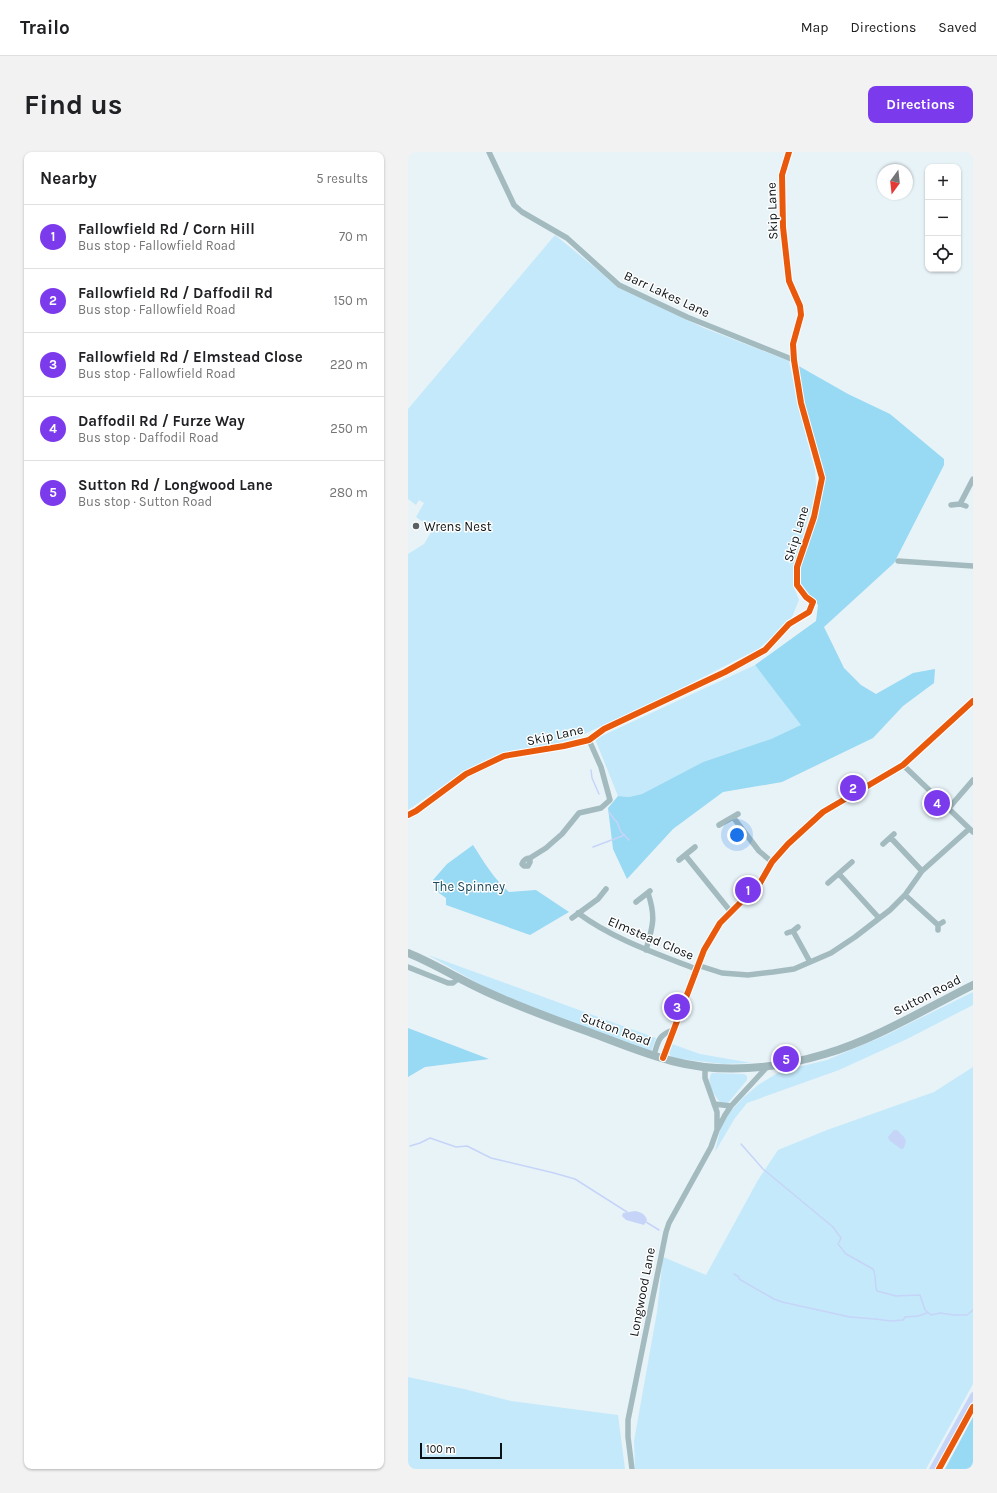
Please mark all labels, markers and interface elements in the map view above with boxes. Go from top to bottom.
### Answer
text: Trailo [20,17,70,39]
text: Map [801,19,829,36]
text: Directions [851,19,916,36]
text: Saved [938,19,977,36]
button: Directions [868,86,973,123]
text: Find us [24,88,123,121]
north arrow [877,164,913,200]
map controls [925,164,961,272]
button: + [925,164,961,200]
text: Nearby [40,168,97,188]
text: 5 results [316,171,368,186]
street label: Skip Lane [763,182,780,240]
button: − [925,200,961,236]
text: Fallowfield Rd / Corn Hill [78,220,255,238]
text: 1 [51,229,55,244]
text: 70 m [339,229,368,244]
button: locate [925,236,961,272]
text: Bus stop · Fallowfield Road [78,238,236,253]
street label: Barr Lakes Lane [622,268,712,321]
text: Fallowfield Rd / Daffodil Rd [78,284,273,302]
text: 2 [49,293,57,308]
text: 150 m [333,293,368,308]
text: Bus stop · Fallowfield Road [78,302,236,317]
text: Fallowfield Rd / Elmstead Close [78,348,303,366]
text: 3 [49,357,57,372]
text: 220 m [330,357,368,372]
text: Bus stop · Fallowfield Road [78,366,236,381]
text: Daffodil Rd / Furze Way [78,412,245,430]
text: 4 [49,421,57,436]
text: 250 m [330,421,368,436]
text: Bus stop · Daffodil Road [78,430,219,445]
text: Sutton Rd / Longwood Lane [78,476,273,494]
text: 5 [49,485,57,500]
text: 280 m [330,485,368,500]
text: Bus stop · Sutton Road [78,494,212,509]
street label: Skip Lane [780,504,812,564]
place label: Wrens Nest [424,519,492,534]
marker: Wrens Nest [411,521,421,531]
street label: Skip Lane [525,722,585,748]
pin: 2 [840,773,866,803]
pin: 4 [924,788,950,818]
your location [727,825,747,845]
pin: 1 [735,875,761,905]
park label: The Spinney [433,879,505,894]
street label: Elmstead Close [606,913,696,963]
street label: Sutton Road [891,972,963,1018]
pin: 3 [664,992,690,1022]
street label: Sutton Road [579,1009,653,1049]
pin: 5 [773,1044,799,1074]
street label: Longwood Lane [626,1246,658,1338]
scale bar [420,1441,502,1460]
text: 100 m [426,1443,456,1456]

